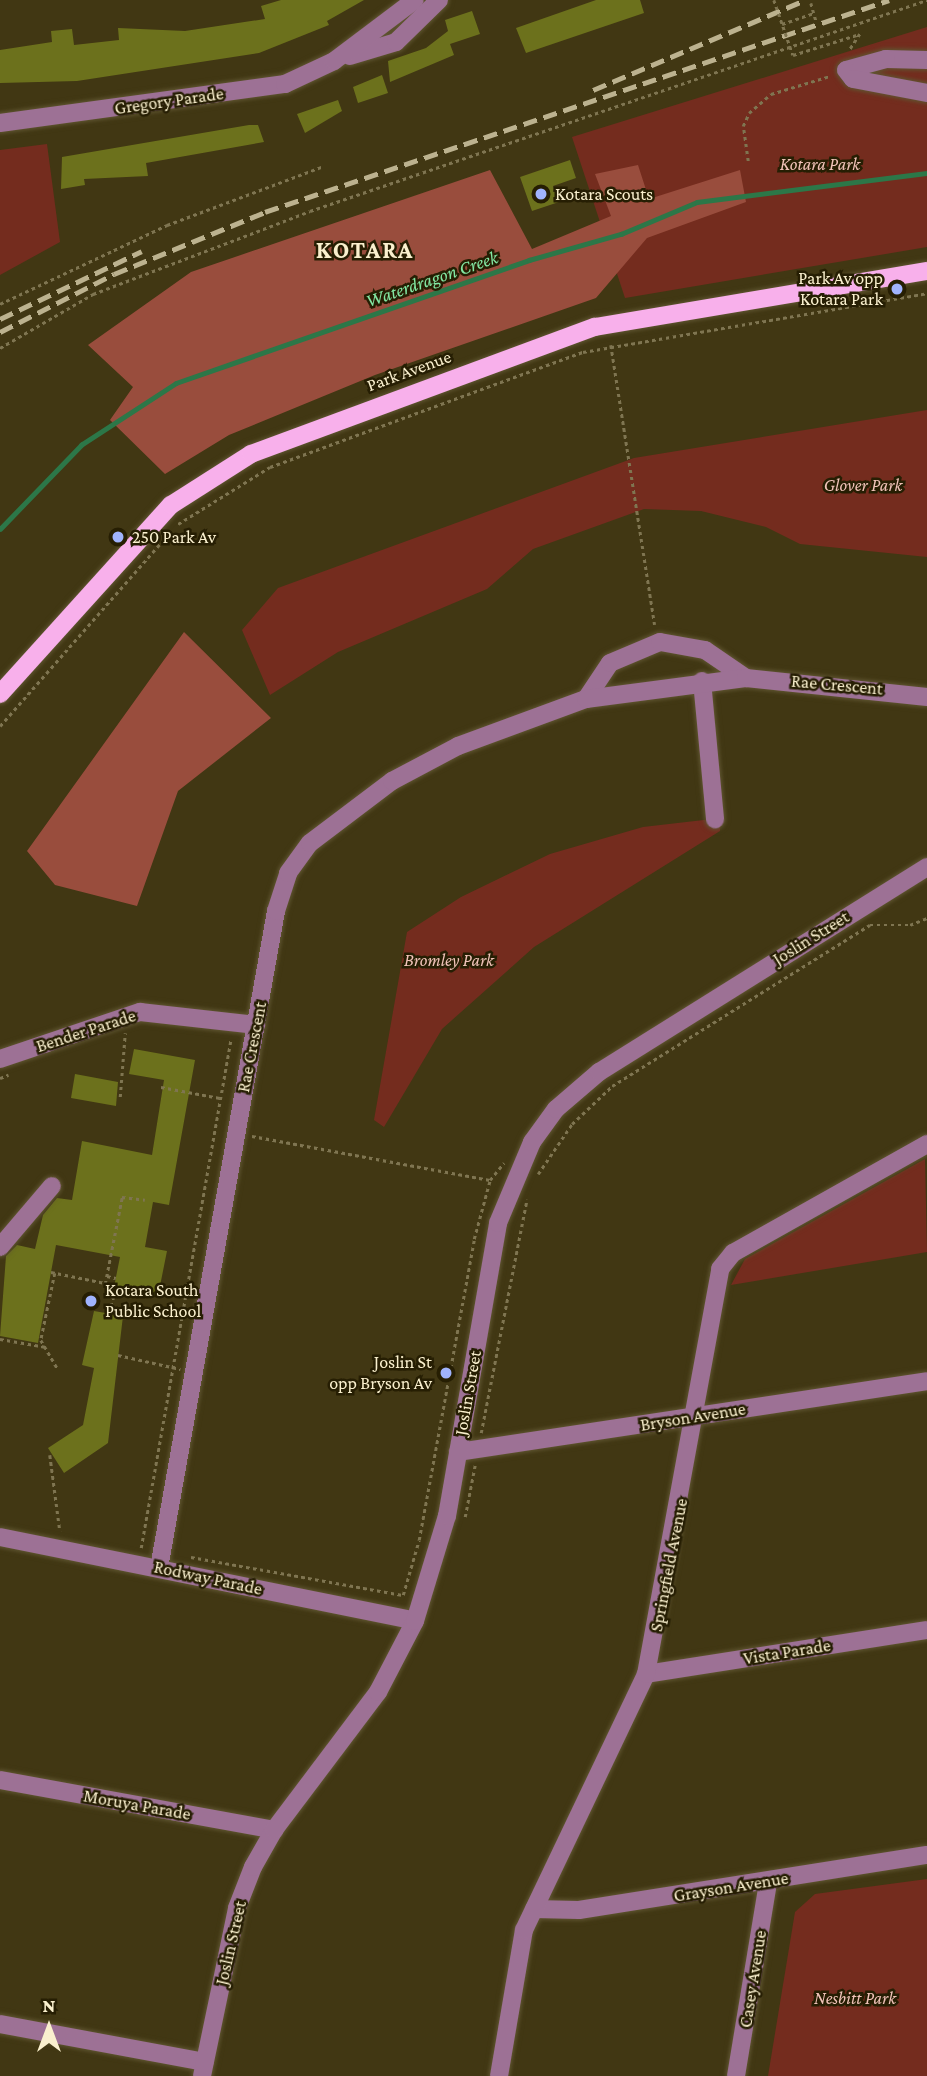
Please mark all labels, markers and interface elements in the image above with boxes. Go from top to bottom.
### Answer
street label: Gregory Parade [113,83,225,119]
park label: Kotara Park [780,153,860,175]
place label: Kotara Scouts [555,183,653,205]
marker: Kotara Scouts [533,186,549,202]
district label: KOTARA [317,236,413,264]
water label: Waterdragon Creek [363,246,501,312]
place label: Park Av opp Kotara Park [798,268,883,310]
marker: Park Av opp Kotara Park [889,281,905,297]
street label: Park Avenue [364,346,454,396]
park label: Glover Park [824,474,902,496]
place label: 250 Park Av [132,526,216,548]
marker: 250 Park Av [110,529,126,545]
street label: Rae Crescent [790,670,884,700]
street label: Joslin Street [769,906,853,970]
park label: Bromley Park [404,949,494,971]
street label: Rae Crescent [233,1000,271,1094]
street label: Bender Parade [33,1005,139,1057]
place label: Kotara South Public School [105,1280,201,1322]
marker: Kotara South Public School [83,1293,99,1309]
street label: Joslin Street [450,1349,486,1437]
place label: Joslin St opp Bryson Av [329,1352,432,1394]
marker: Joslin St opp Bryson Av [438,1365,454,1381]
street label: Bryson Avenue [639,1398,747,1436]
street label: Springfield Avenue [645,1496,693,1634]
street label: Rodway Parade [152,1556,264,1600]
street label: Vista Parade [742,1634,832,1670]
street label: Moruya Parade [82,1785,192,1825]
street label: Grayson Avenue [672,1867,790,1907]
street label: Joslin Street [211,1899,251,1987]
street label: Casey Avenue [735,1929,771,2029]
park label: Nesbitt Park [814,1987,896,2009]
north arrow [14,1992,84,2062]
text: N [43,1995,55,2016]

